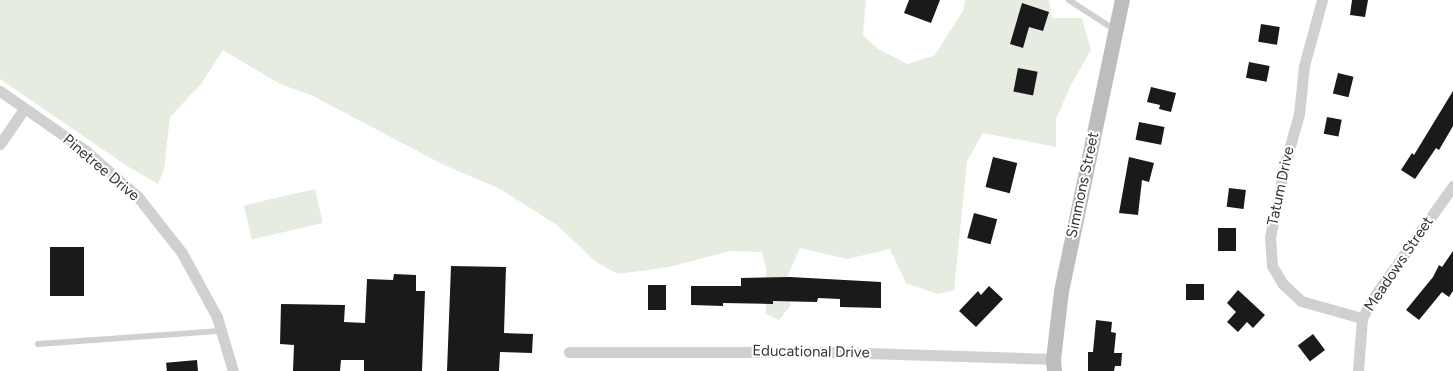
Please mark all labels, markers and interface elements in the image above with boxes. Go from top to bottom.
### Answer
street label: Simmons Street [1063,130,1103,240]
street label: Pinetree Drive [59,131,143,205]
street label: Tatum Drive [1264,145,1298,227]
street label: Meadows Street [1361,213,1437,315]
street label: Educational Drive [752,342,870,362]

